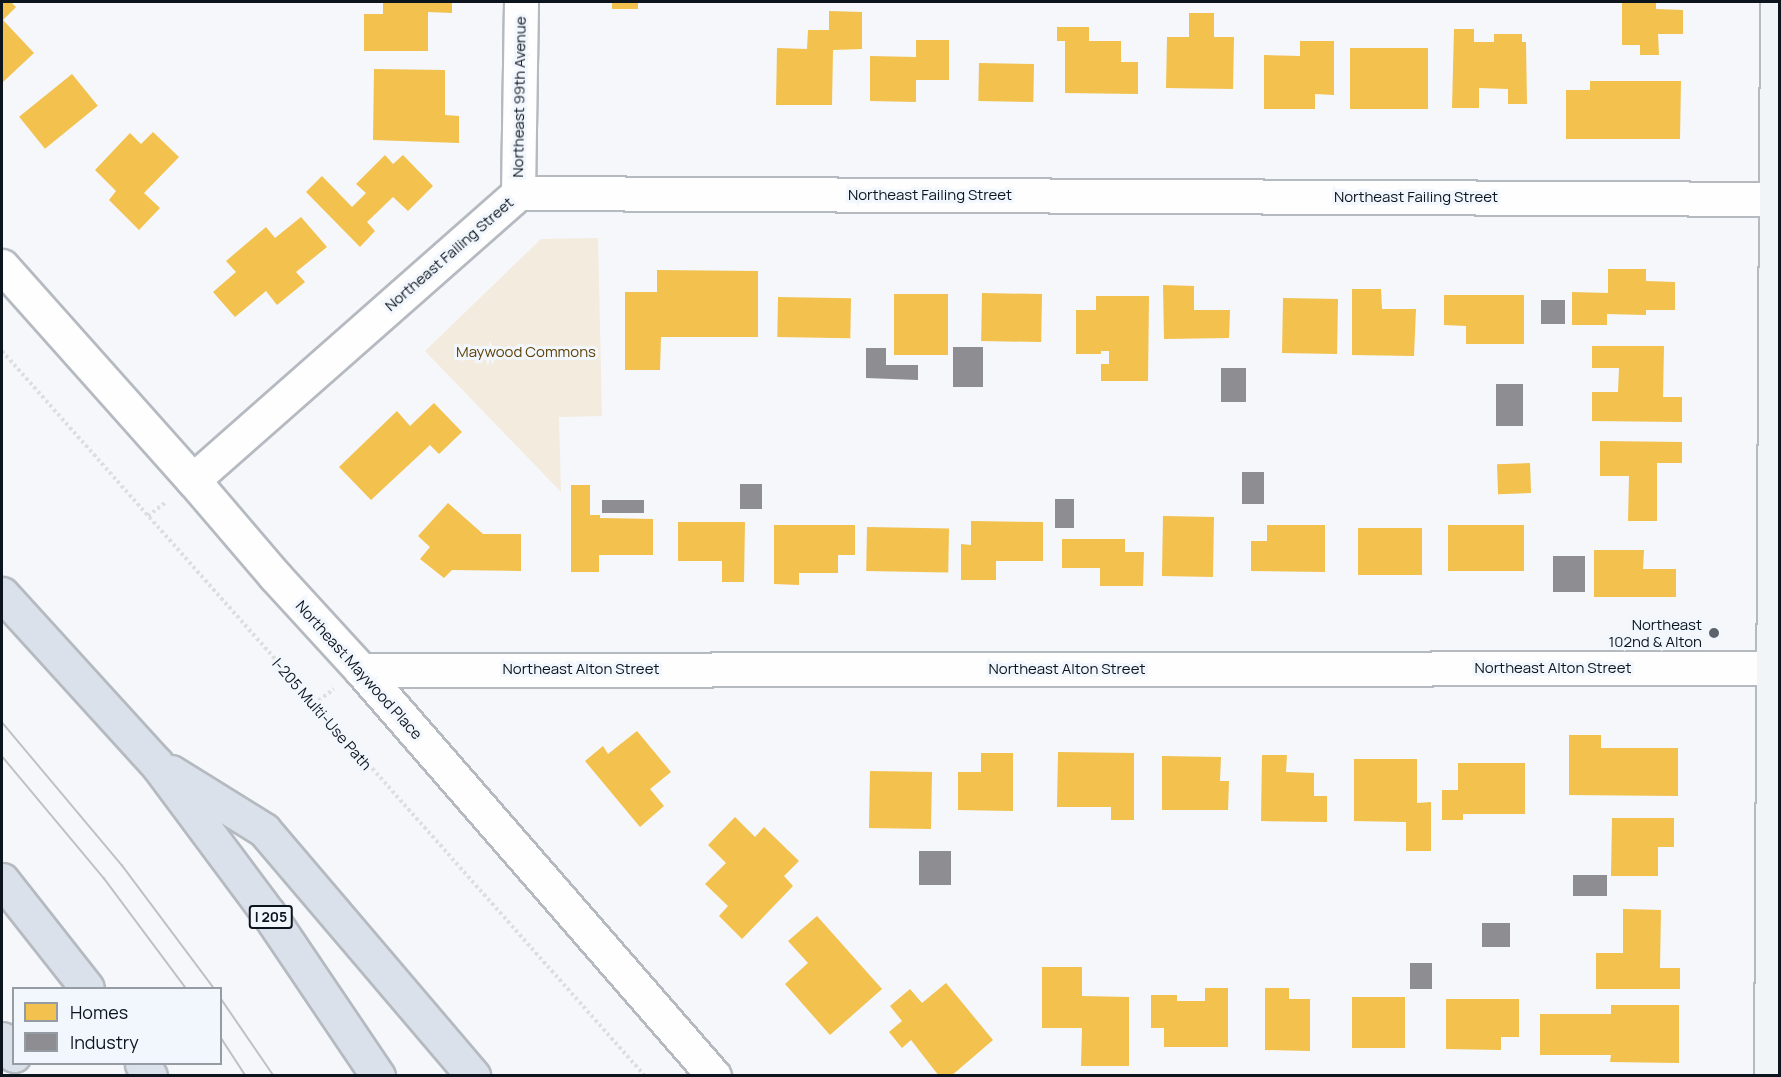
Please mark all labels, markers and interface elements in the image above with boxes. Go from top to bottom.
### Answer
street label: Northeast 99th Avenue [509,16,529,178]
street label: Northeast Failing Street [848,186,1012,204]
street label: Northeast Failing Street [1334,188,1498,206]
street label: Northeast Failing Street [381,193,517,315]
park label: Maywood Commons [456,343,596,361]
street label: Northeast Maywood Place [292,597,426,743]
place label: Northeast 102nd & Alton [1608,615,1702,650]
marker: Northeast 102nd & Alton [1707,626,1721,640]
street label: I-205 Multi-Use Path [269,654,375,774]
street label: Northeast Alton Street [1475,659,1631,677]
street label: Northeast Alton Street [503,660,659,678]
street label: Northeast Alton Street [989,660,1145,678]
road number: I 205 [248,906,294,928]
legend [12,987,222,1065]
text: Homes [70,1000,128,1024]
text: Industry [70,1030,139,1054]

